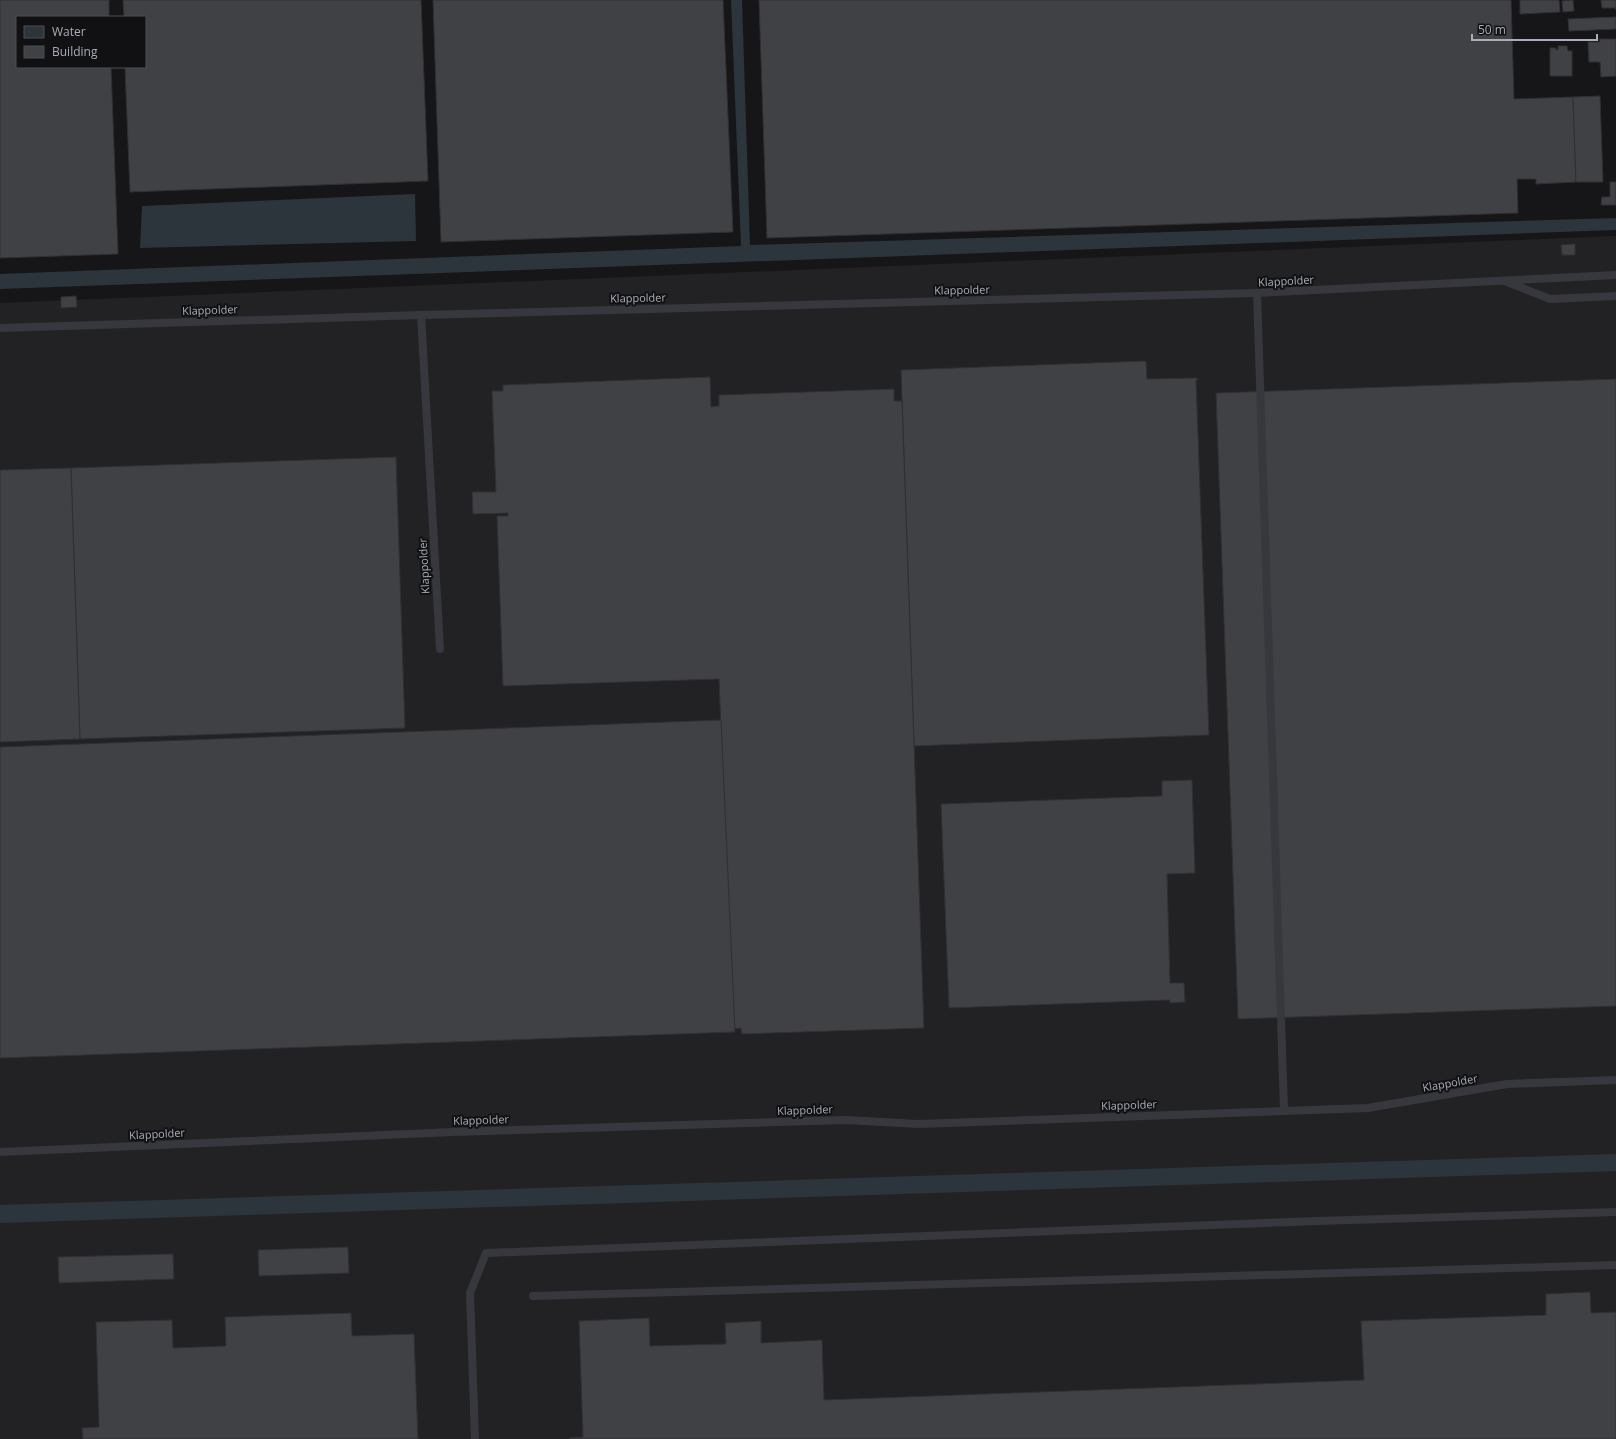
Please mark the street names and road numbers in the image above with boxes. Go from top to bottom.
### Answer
street label: Klappolder [1258,272,1315,289]
street label: Klappolder [934,282,991,297]
street label: Klappolder [610,290,667,305]
street label: Klappolder [182,301,239,318]
street label: Klappolder [415,537,432,594]
street label: Klappolder [1421,1070,1479,1095]
street label: Klappolder [1101,1096,1158,1113]
street label: Klappolder [777,1101,834,1118]
street label: Klappolder [453,1111,510,1128]
street label: Klappolder [129,1125,186,1142]

